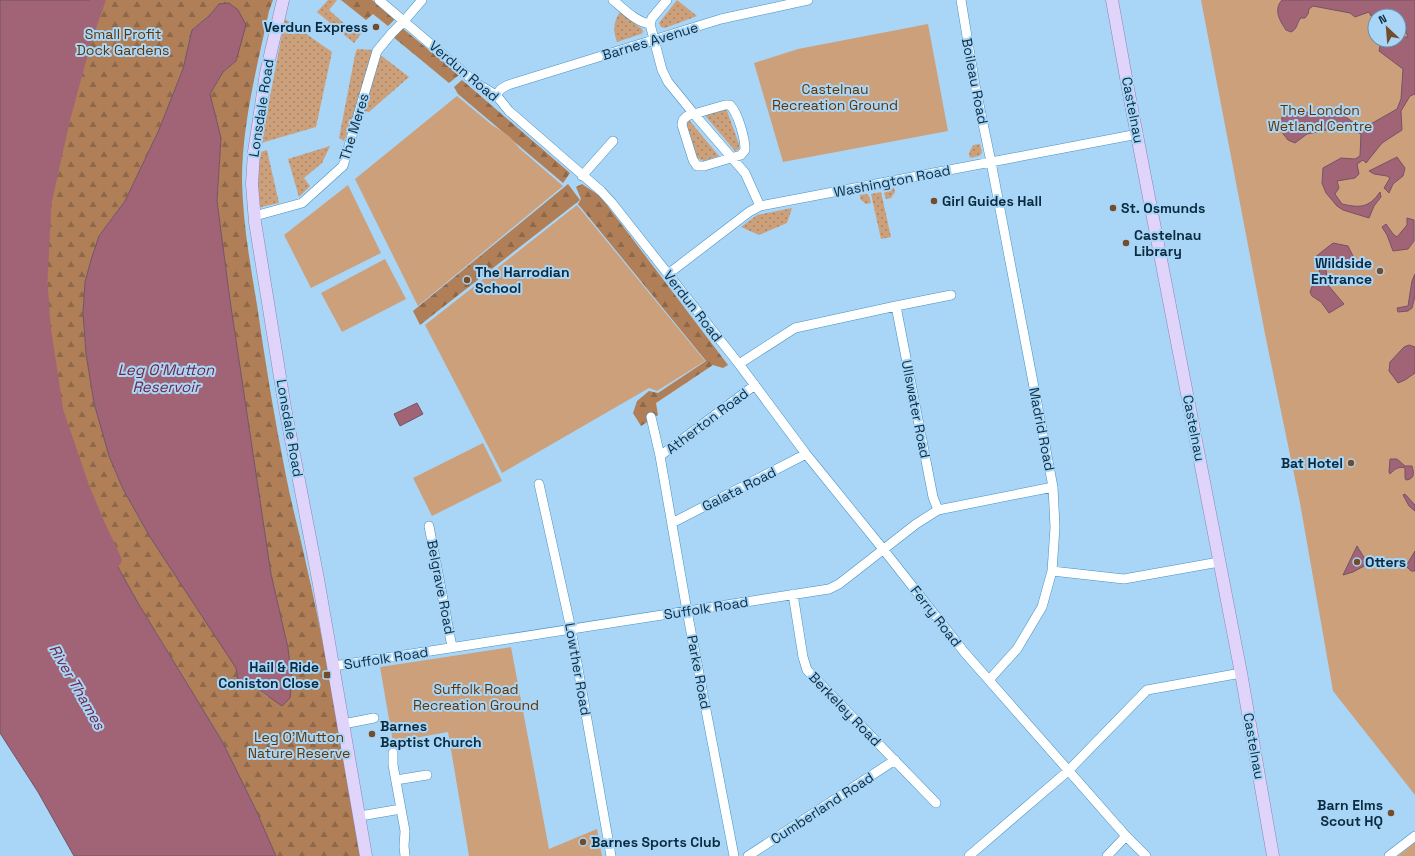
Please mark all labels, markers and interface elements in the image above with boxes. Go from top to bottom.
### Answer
north arrow [1367,8,1407,48]
text: N [1376,11,1389,27]
place label: Verdun Express [264,18,368,36]
street label: Barnes Avenue [600,18,700,64]
marker: Verdun Express [371,22,381,32]
park label: Small Profit Dock Gardens [76,25,170,59]
street label: Boileau Road [958,36,992,126]
street label: Verdun Road [425,37,503,105]
street label: Lonsdale Road [244,58,278,158]
street label: Castelnau [1118,75,1148,145]
park label: Castelnau Recreation Ground [772,80,898,114]
street label: The Meres [335,91,373,163]
park label: The London Wetland Centre [1268,101,1372,135]
street label: Washington Road [832,161,952,201]
place label: Girl Guides Hall [942,192,1042,210]
marker: Girl Guides Hall [929,196,939,206]
place label: St. Osmunds [1121,199,1205,217]
marker: St. Osmunds [1108,203,1118,213]
place label: Castelnau Library [1134,226,1201,260]
marker: Castelnau Library [1121,238,1131,248]
place label: Wildside Entrance [1311,254,1372,288]
place label: The Harrodian School [475,263,570,297]
marker: Wildside Entrance [1375,266,1385,276]
street label: Verdun Road [660,267,726,345]
marker: The Harrodian School [462,275,472,285]
street label: Ullswater Road [898,358,934,460]
water label: Leg O'Mutton Reservoir [118,360,215,396]
street label: Lonsdale Road [273,378,307,478]
street label: Atherton Road [662,384,752,458]
street label: Madrid Road [1025,386,1059,472]
street label: Castelnau [1179,393,1209,463]
place label: Bat Hotel [1281,454,1343,472]
marker: Bat Hotel [1346,458,1356,468]
street label: Galata Road [699,463,779,515]
street label: Belgrave Road [423,538,459,636]
place label: Otters [1365,553,1406,571]
marker: Otters [1352,557,1362,567]
street label: Ferry Road [906,582,966,650]
street label: Suffolk Road [663,592,749,624]
street label: Lowther Road [561,621,595,717]
street label: Parke Road [683,633,715,711]
water label: River Thames [45,641,110,734]
street label: Suffolk Road [343,642,429,674]
place label: Hail & Ride Coniston Close [218,658,319,692]
street label: Berkeley Road [805,668,885,750]
marker: Hail & Ride Coniston Close [322,670,332,680]
park label: Suffolk Road Recreation Ground [413,680,539,714]
street label: Castelnau [1239,711,1269,781]
place label: Barnes Baptist Church [380,717,482,751]
park label: Leg O'Mutton Nature Reserve [248,728,350,762]
marker: Barnes Baptist Church [367,729,377,739]
street label: Cumberland Road [767,768,877,848]
place label: Barn Elms Scout HQ [1317,796,1383,830]
marker: Barn Elms Scout HQ [1386,808,1396,818]
place label: Barnes Sports Club [591,833,721,851]
marker: Barnes Sports Club [578,837,588,847]

